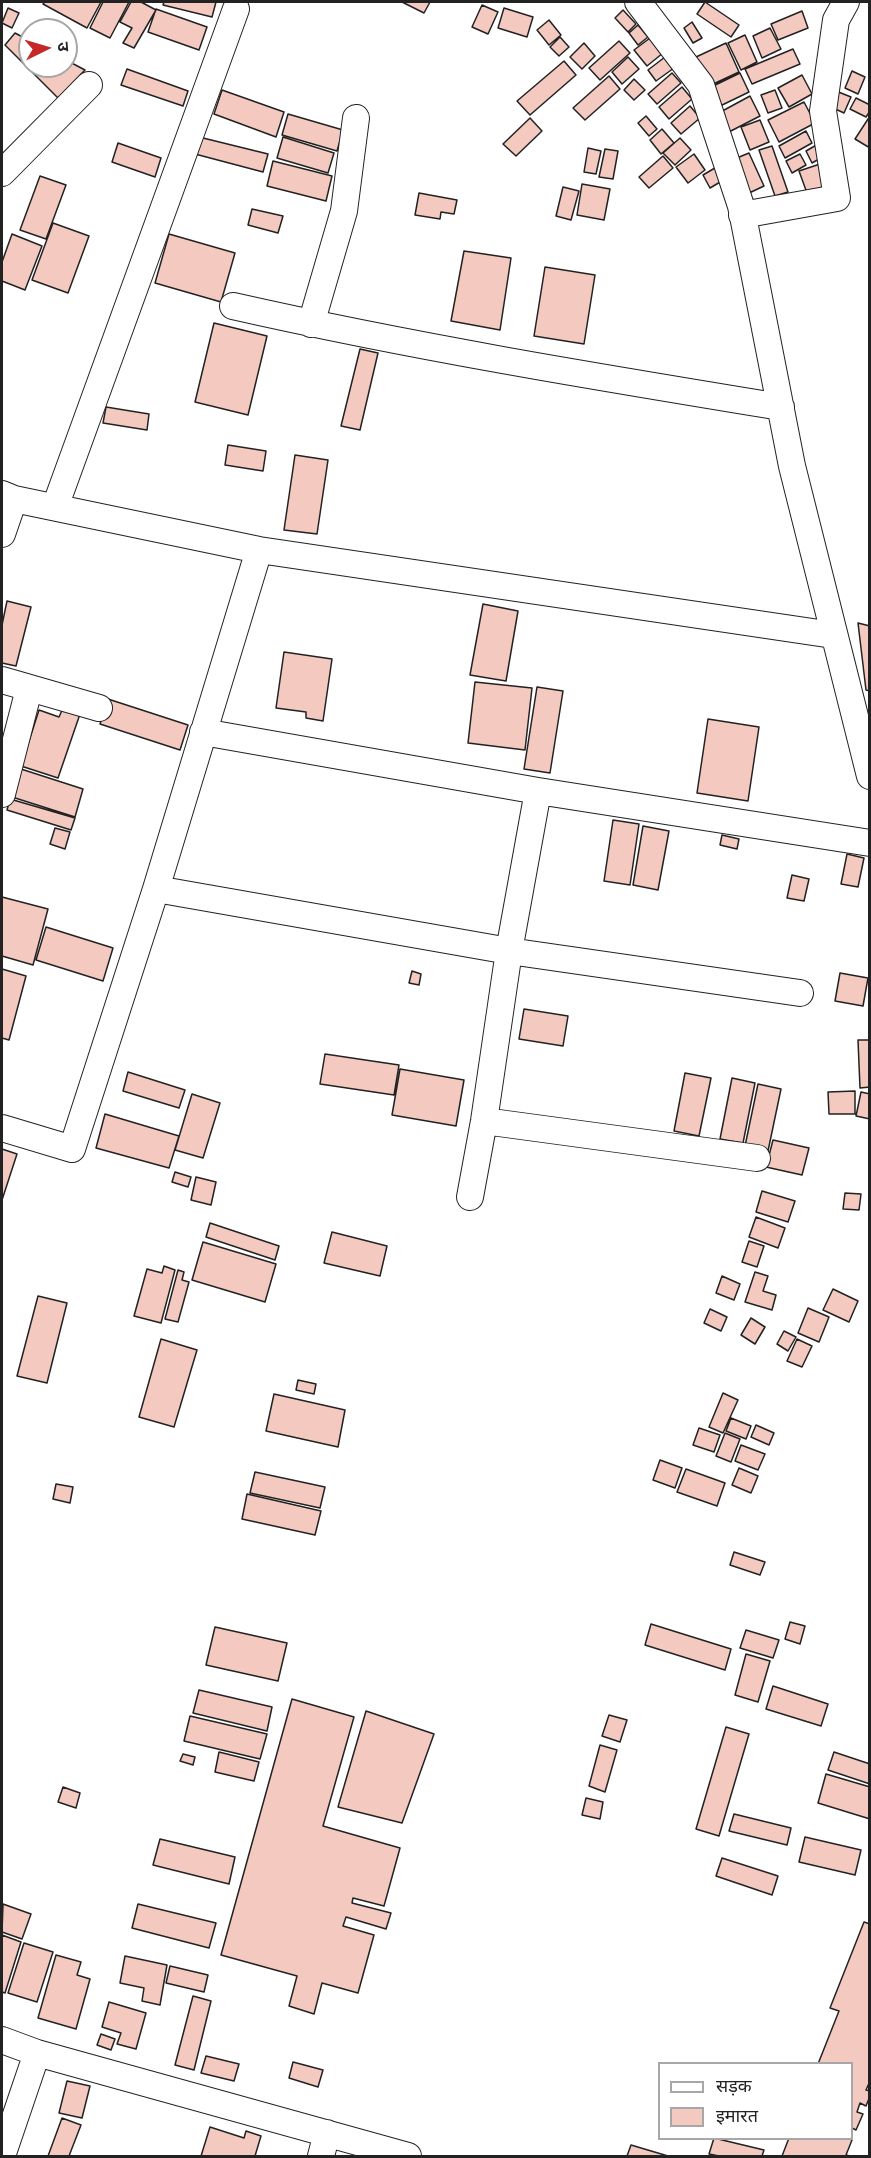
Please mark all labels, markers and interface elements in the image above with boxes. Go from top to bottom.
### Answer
north arrow [18,18,78,78]
text: उ [55,41,73,52]
legend [658,2062,853,2140]
text: सड़क [716,2075,752,2096]
text: इमारत [716,2105,758,2126]

